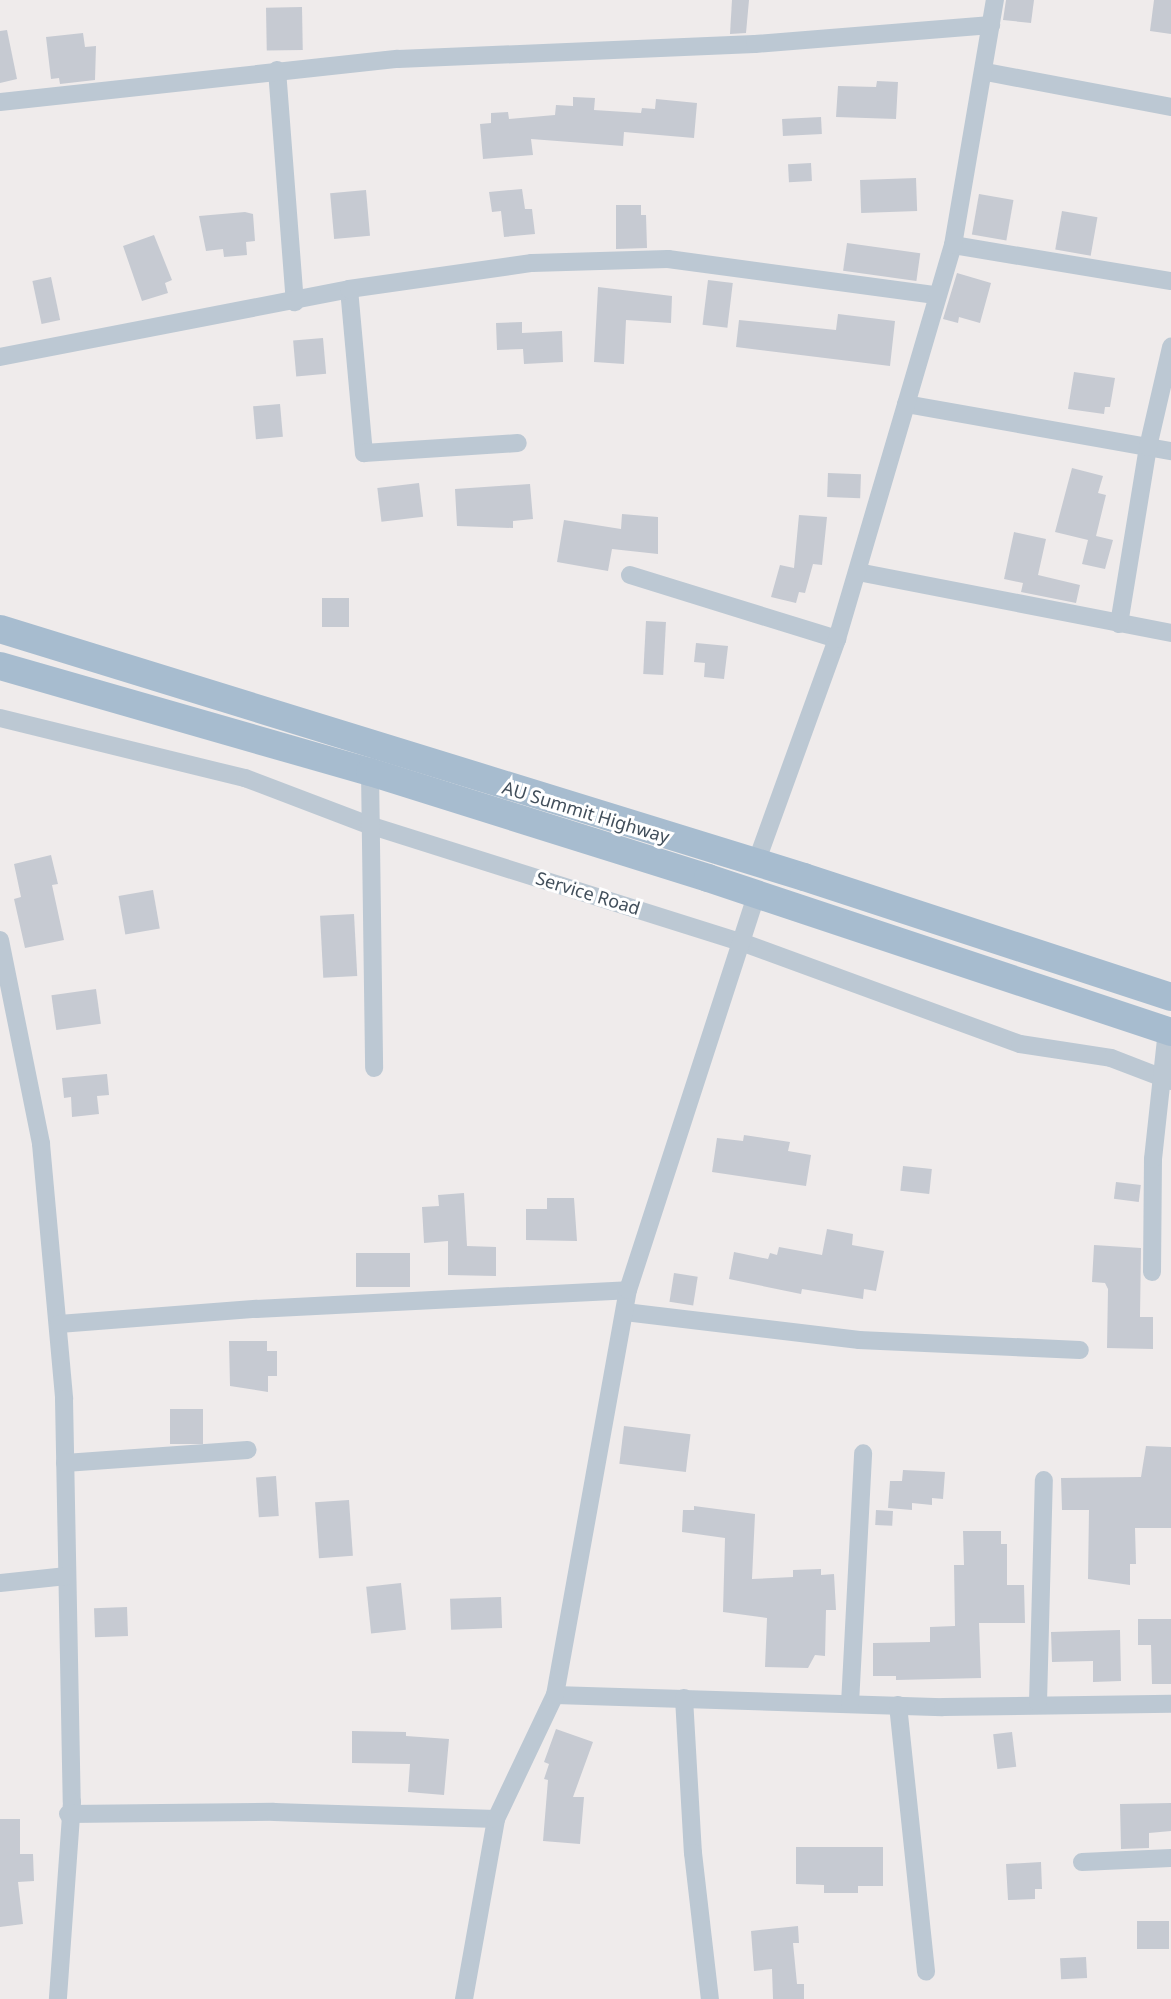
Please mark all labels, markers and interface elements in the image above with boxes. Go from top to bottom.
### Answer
street label: AU Summit Highway [500,776,672,848]
street label: Service Road [533,867,643,919]

